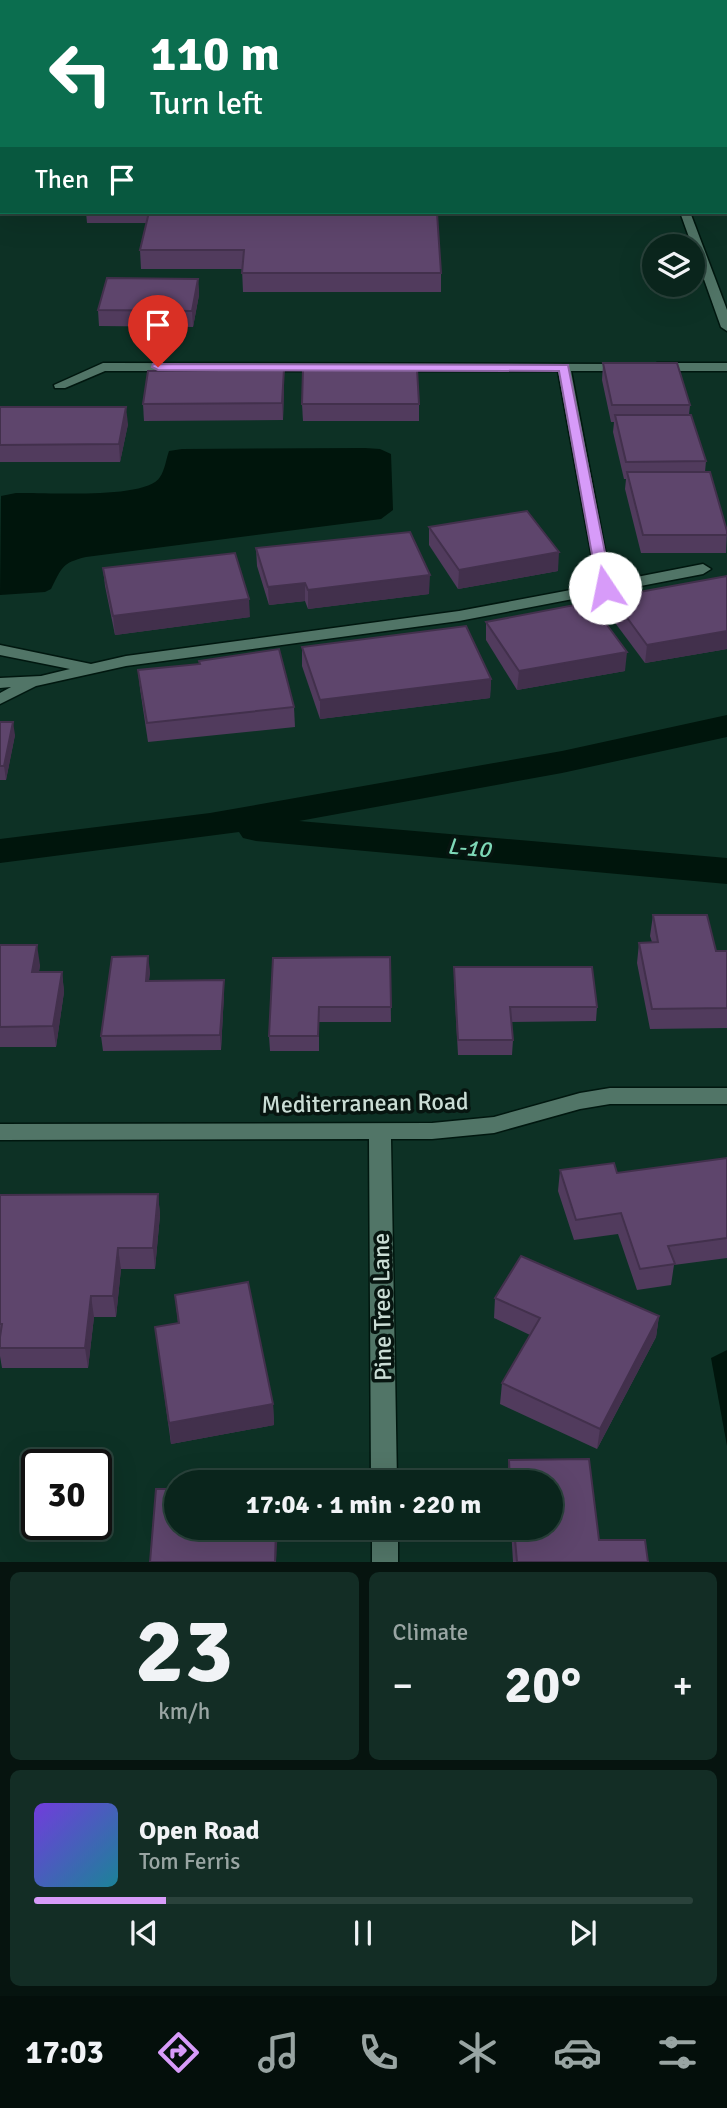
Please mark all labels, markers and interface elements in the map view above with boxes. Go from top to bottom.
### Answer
text: 110 m [150,24,280,84]
icon: left [35,28,126,119]
text: Turn left [150,84,263,123]
icon: arrive [103,161,141,199]
text: Then [35,164,89,196]
map controls [642,234,705,297]
button: layers [642,234,705,297]
pin [128,295,188,367]
icon: arrive [139,306,177,344]
position arrow [568,551,642,625]
water label: L-10 [446,832,493,864]
street label: Mediterranean Road [261,1086,469,1120]
street label: Pine Tree Lane [366,1233,398,1381]
speed limit sign: 30 [21,1449,112,1540]
text: 17:04 · 1 min · 220 m [246,1489,481,1521]
text: 23 [135,1595,233,1708]
text: Climate [393,1618,468,1647]
text: 20° [504,1653,581,1717]
text: − [393,1662,413,1709]
text: + [672,1662,693,1709]
text: km/h [158,1697,210,1726]
text: Open Road [139,1815,260,1847]
text: Tom Ferris [139,1847,240,1876]
icon: previous [125,1914,163,1952]
icon: pause [344,1914,382,1952]
icon: next [564,1914,602,1952]
icon: directions [154,2028,203,2077]
icon: music [254,2028,303,2077]
icon: phone [354,2028,403,2077]
icon: climate [453,2028,502,2077]
icon: car [553,2028,602,2077]
icon: filters [653,2028,702,2077]
text: 17:03 [25,2033,104,2072]

